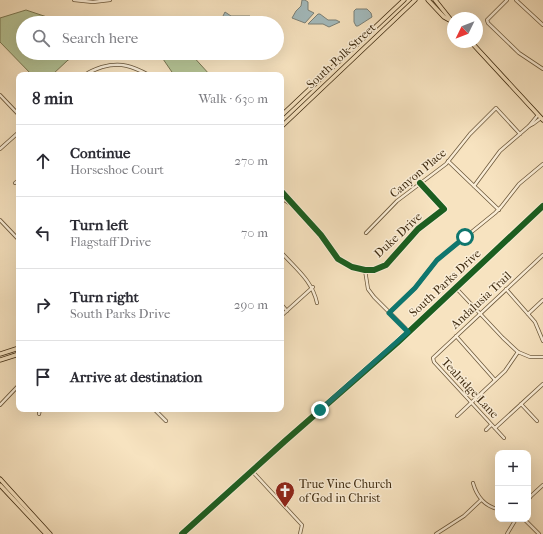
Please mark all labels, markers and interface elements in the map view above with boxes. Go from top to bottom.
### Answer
north arrow [447,12,483,48]
search box [16,16,284,60]
street label: South Polk Street [304,20,379,92]
icon: search [30,27,52,49]
text: Search here [62,29,138,47]
text: 8 min [32,88,73,108]
text: Walk · 630 m [198,91,268,106]
text: Continue [70,144,130,162]
street label: Canyon Place [387,145,449,201]
icon: ahead [32,150,54,172]
text: 270 m [234,153,268,168]
text: Horseshoe Court [70,162,164,177]
street label: Duke Drive [371,209,425,261]
text: Turn left [70,216,128,234]
icon: left [32,222,54,244]
text: 70 m [241,225,268,240]
route start [456,228,474,246]
text: Flagstaff Drive [70,234,151,249]
street label: South Parks Drive [406,246,484,320]
street label: Andalusia Trail [447,268,515,332]
text: Turn right [70,288,139,306]
icon: right [32,294,54,316]
text: 290 m [234,297,268,312]
text: South Parks Drive [70,306,170,321]
street label: Tealridge Lane [438,355,502,421]
icon: arrive [32,366,54,388]
text: Arrive at destination [70,368,202,386]
route end [311,401,329,419]
map controls [495,450,531,522]
button: + [495,450,531,486]
place label: True Vine Church of God in Christ [299,477,392,505]
church icon: True Vine Church of God in Christ [274,480,296,508]
button: − [495,486,531,522]

